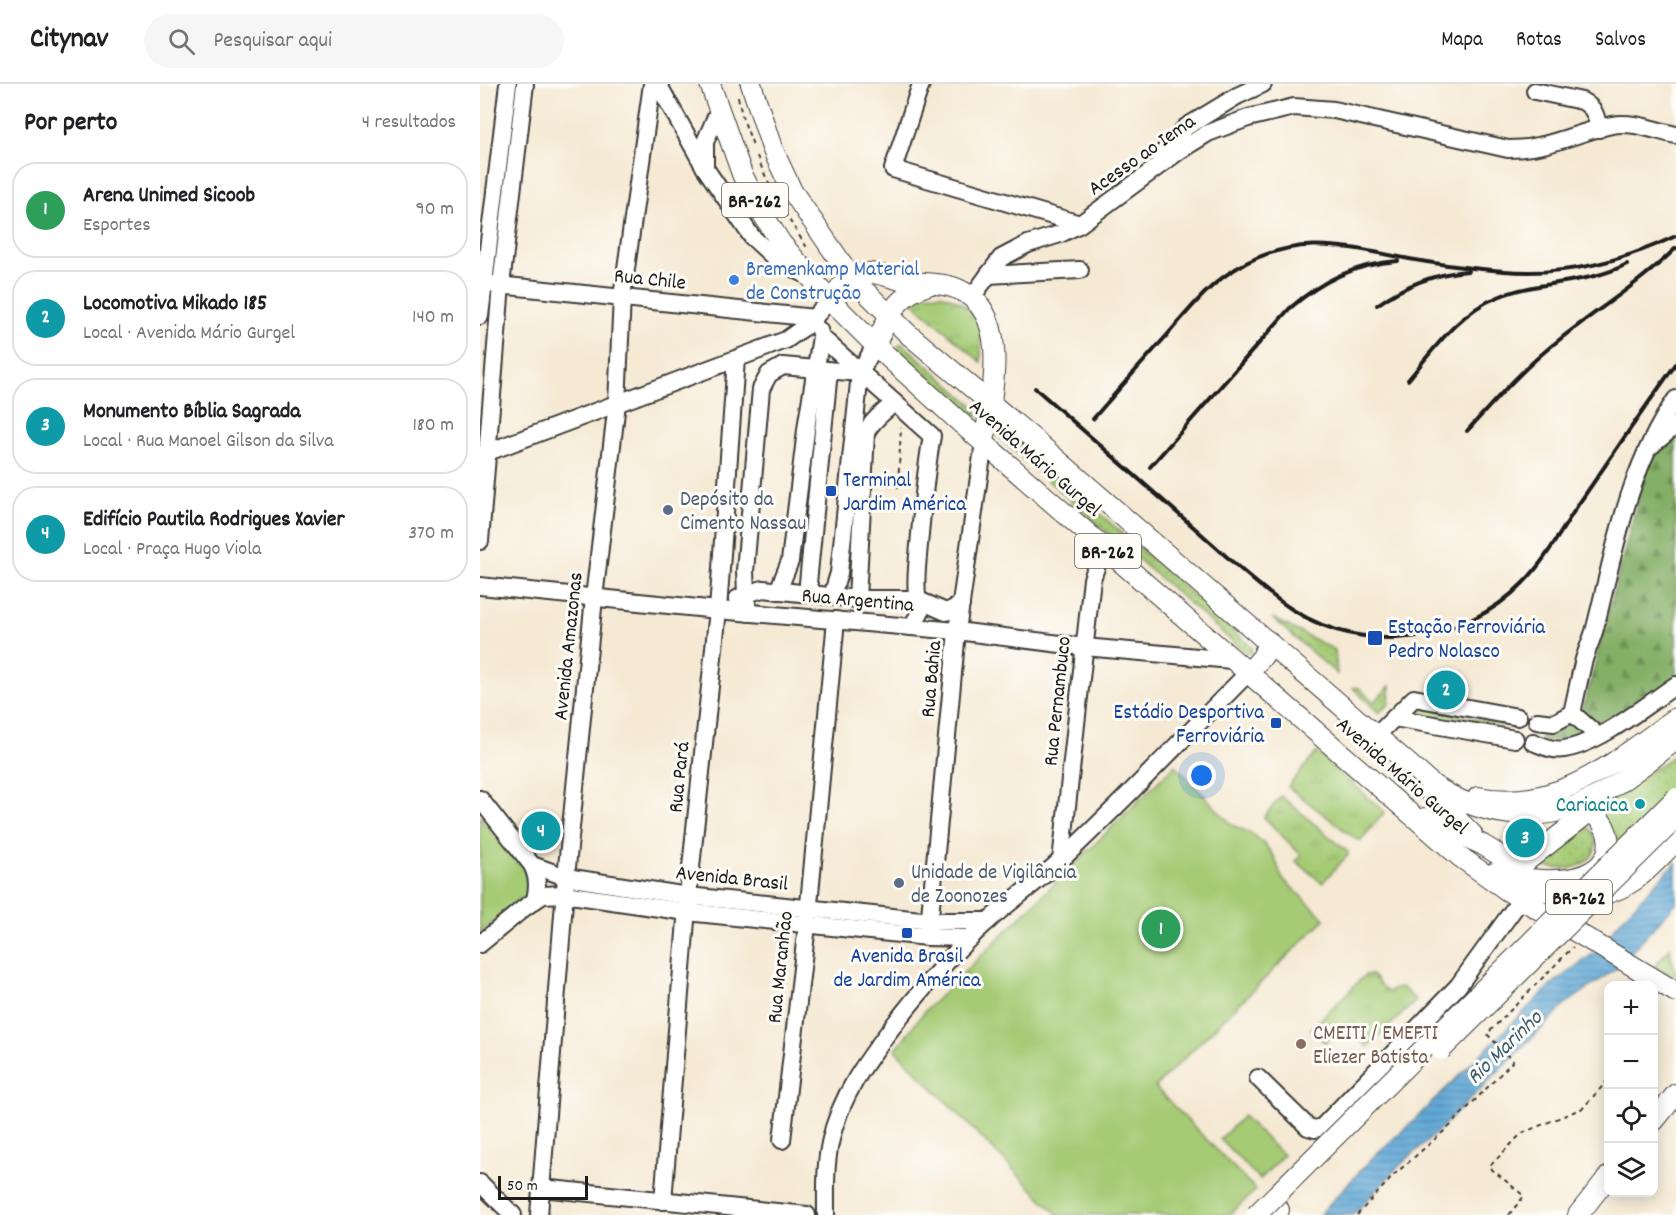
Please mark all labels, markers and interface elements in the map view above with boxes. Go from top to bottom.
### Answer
search box [144,14,564,68]
text: Citynav [30,21,108,61]
icon: search [165,25,198,58]
text: Pesquisar aqui [213,26,332,57]
text: Mapa [1441,26,1483,56]
text: Rotas [1516,26,1562,56]
text: Salvos [1595,26,1646,56]
text: Por perto [24,105,117,142]
street label: Acesso ao Iema [1083,108,1203,205]
text: 4 resultados [362,109,456,137]
text: Arena Unimed Sicoob [83,181,255,212]
road number: BR-262 [722,183,788,217]
text: 1 [43,196,48,224]
text: 90 m [416,196,454,224]
text: Esportes [83,212,151,240]
place label: Bremenkamp Material de Construção [746,256,919,310]
street label: Rua Chile [612,262,687,300]
marker: Bremenkamp Material de Construção [727,273,741,287]
text: Locomotiva Mikado 185 [83,289,267,320]
text: 2 [41,304,50,332]
text: 140 m [412,304,454,332]
text: Local · Avenida Mário Gurgel [83,320,295,348]
street label: Avenida Mário Gurgel [961,393,1107,525]
text: Monumento Bíblia Sagrada [83,397,301,428]
text: 3 [41,412,50,440]
text: 180 m [412,412,454,440]
text: Local · Rua Manoel Gilson da Silva [83,428,334,456]
place label: Terminal Jardim América [843,467,967,521]
marker: Terminal Jardim América [824,484,838,498]
place label: Depósito da Cimento Nassau [680,486,806,540]
marker: Depósito da Cimento Nassau [661,503,675,517]
text: Edifício Pautila Rodrigues Xavier [83,505,345,536]
text: 4 [41,520,50,548]
text: 370 m [408,520,454,548]
road number: BR-262 [1075,534,1141,568]
text: Local · Praça Hugo Viola [83,536,261,564]
street label: Avenida Amazonas [547,571,593,722]
street label: Rua Argentina [800,582,916,622]
place label: Estação Ferroviária Pedro Nolasco [1388,614,1546,668]
marker: Estação Ferroviária Pedro Nolasco [1366,629,1384,647]
street label: Rua Pernambuco [1037,635,1081,768]
street label: Rua Bahia [915,638,951,719]
pin: 2 [1426,668,1466,712]
place label: Estádio Desportiva Ferroviária [1114,699,1265,753]
street label: Avenida Mário Gurgel [1328,711,1474,843]
marker: Estádio Desportiva Ferroviária [1269,716,1283,730]
street label: Rua Pará [662,740,700,814]
your location [1187,761,1216,790]
place label: Cariacica [1556,792,1629,822]
marker: Cariacica [1633,797,1647,811]
pin: 4 [522,808,560,854]
pin: 3 [1506,816,1544,861]
street label: Avenida Brasil [674,859,789,901]
place label: Unidade de Vigilância de Zoonozes [911,859,1078,913]
marker: Unidade de Vigilância de Zoonozes [892,876,906,890]
road number: BR-262 [1546,880,1612,914]
pin: 1 [1142,906,1180,952]
street label: Rua Maranhão [761,910,803,1025]
marker: Avenida Brasil de Jardim América [900,926,914,940]
place label: Avenida Brasil de Jardim América [834,943,982,997]
map controls [1604,981,1658,1197]
button: + [1604,981,1658,1035]
water label: Rio Marinho [1460,1004,1551,1093]
place label: CMEITI / EMEFTI Eliezer Batista [1313,1020,1438,1074]
button: − [1604,1035,1658,1089]
marker: CMEITI / EMEFTI Eliezer Batista [1294,1037,1308,1051]
button: locate [1604,1089,1658,1143]
button: layers [1604,1143,1658,1197]
scale bar [498,1173,588,1200]
text: 50 m [507,1175,538,1198]

